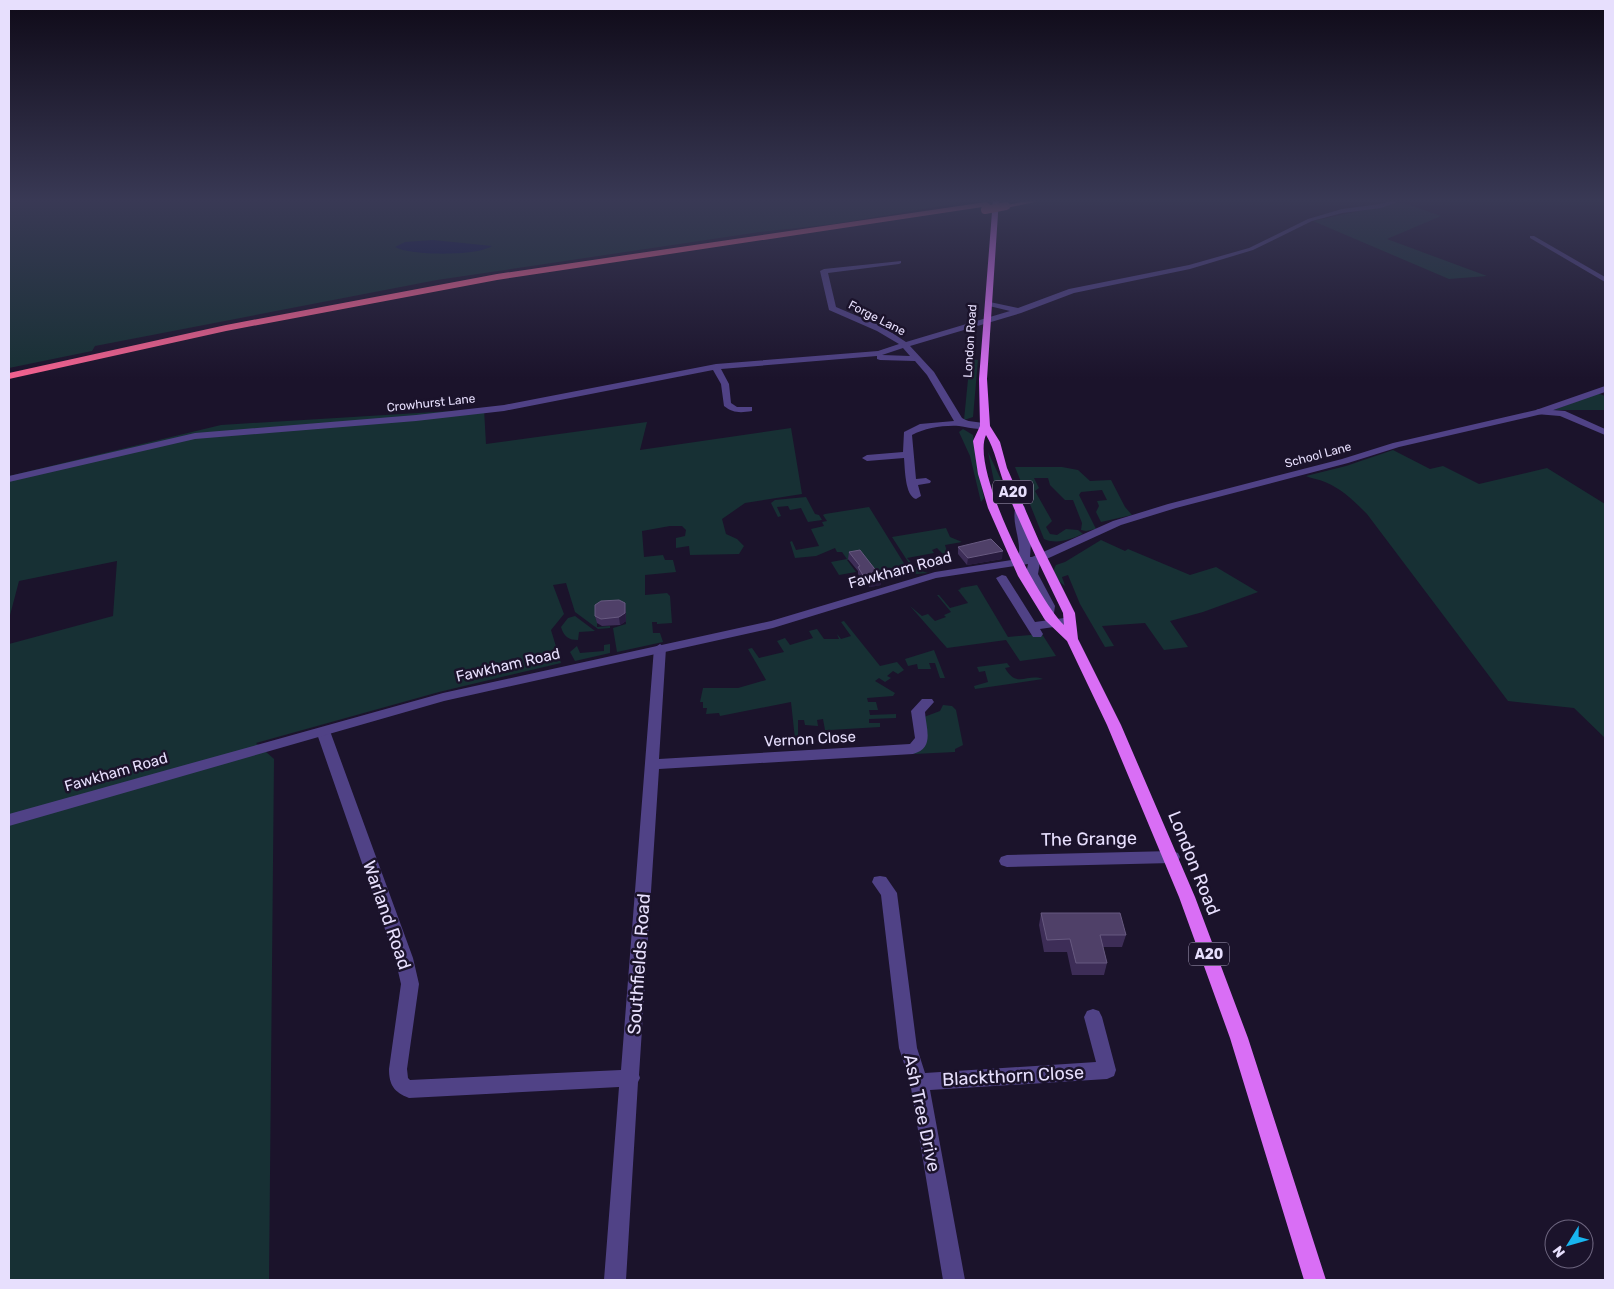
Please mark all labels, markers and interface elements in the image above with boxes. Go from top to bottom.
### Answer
street label: Forge Lane [846,298,908,339]
street label: London Road [960,304,980,378]
street label: Crowhurst Lane [386,391,476,415]
street label: School Lane [1283,439,1353,471]
road number: A20 [993,481,1033,504]
street label: Fawkham Road [846,548,954,592]
street label: Fawkham Road [454,644,562,686]
street label: Vernon Close [764,728,856,750]
street label: Fawkham Road [62,749,170,795]
street label: London Road [1163,808,1225,918]
street label: The Grange [1041,827,1137,851]
street label: Warland Road [358,858,416,972]
street label: Southfields Road [623,893,655,1035]
road number: A20 [1189,942,1229,966]
street label: Ash Tree Drive [899,1052,945,1174]
street label: Blackthorn Close [942,1061,1084,1091]
north arrow [1544,1219,1594,1269]
text: N [1549,1242,1569,1261]

